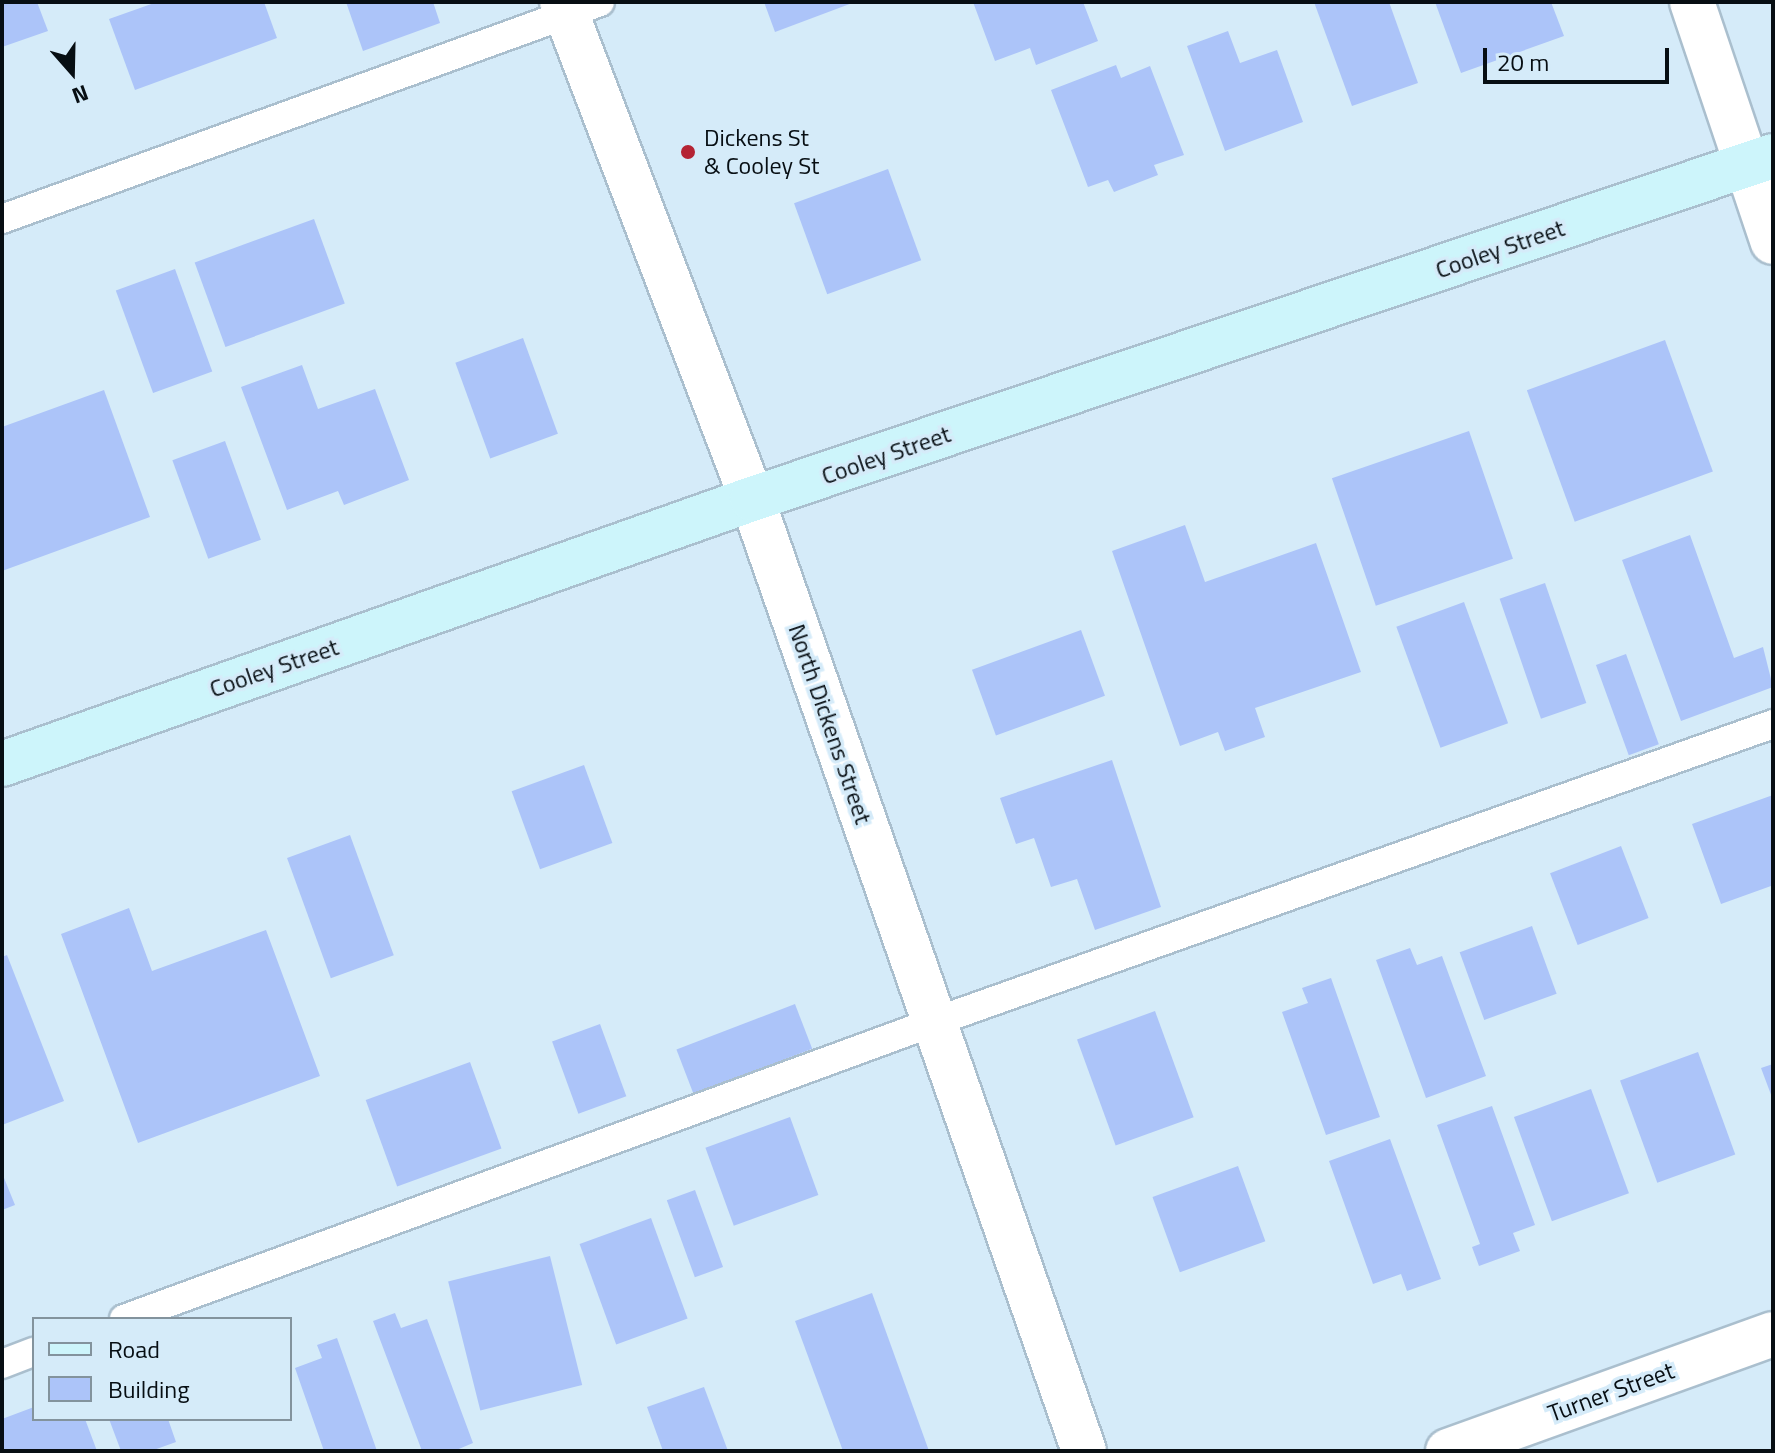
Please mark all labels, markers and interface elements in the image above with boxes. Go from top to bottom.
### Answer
north arrow [32,32,112,112]
scale bar [1487,32,1673,82]
text: 20 m [1497,44,1549,80]
text: N [67,76,93,113]
place label: Dickens St & Cooley St [704,124,819,180]
marker: Dickens St & Cooley St [679,143,697,161]
street label: Cooley Street [1432,214,1568,284]
street label: Cooley Street [818,420,954,490]
street label: North Dickens Street [782,620,878,828]
street label: Cooley Street [206,633,342,703]
legend [32,1317,292,1421]
text: Road [108,1331,160,1367]
street label: Turner Street [1544,1356,1678,1428]
text: Building [108,1371,190,1407]

